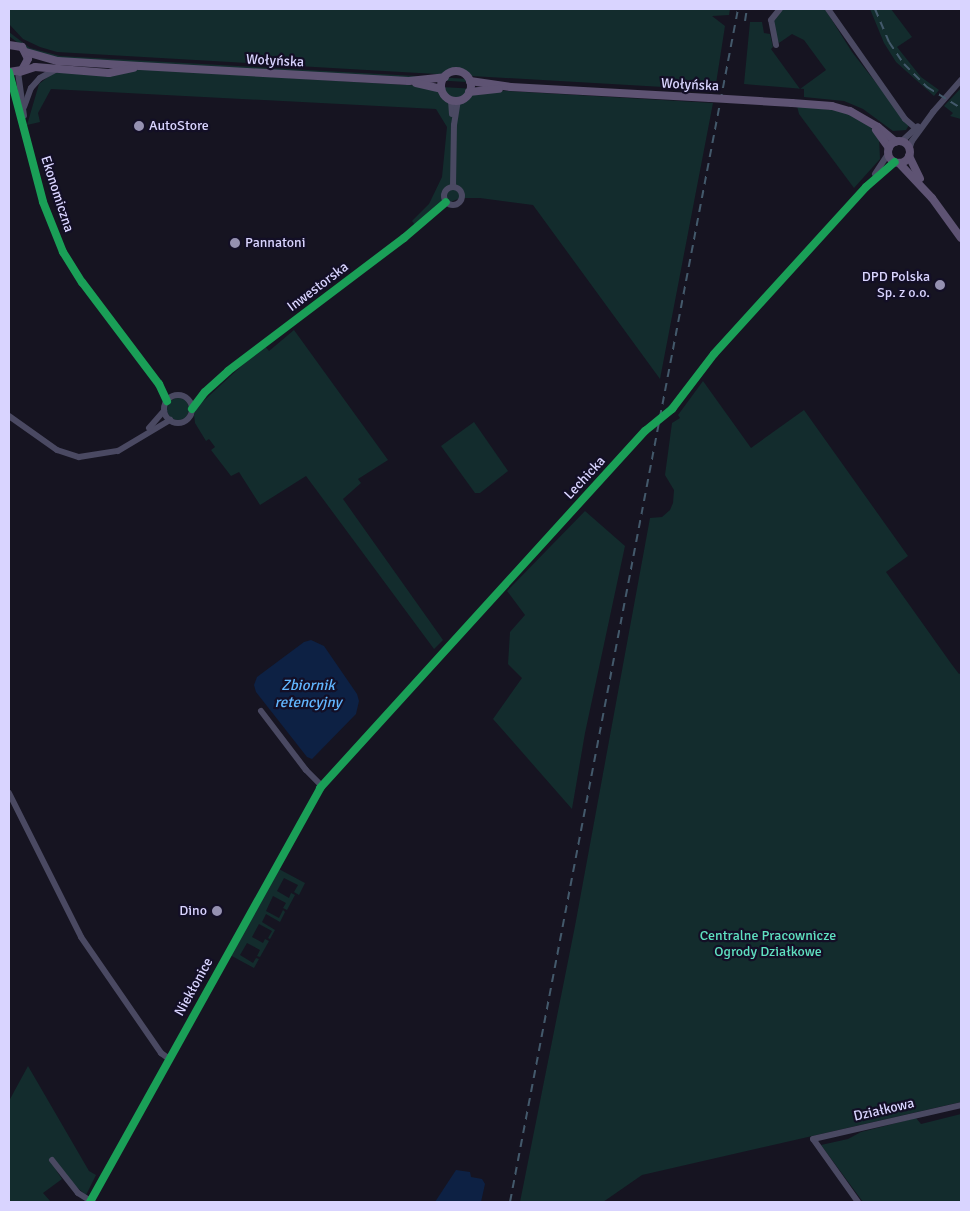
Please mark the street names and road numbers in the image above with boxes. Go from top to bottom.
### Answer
street label: Wołyńska [246,51,304,71]
street label: Wołyńska [661,75,719,95]
street label: Ekonomiczna [37,154,77,234]
street label: Inwestorska [284,259,352,315]
street label: Lechicka [561,453,609,503]
street label: Niekłonice [171,955,217,1019]
street label: Działkowa [852,1095,916,1125]

